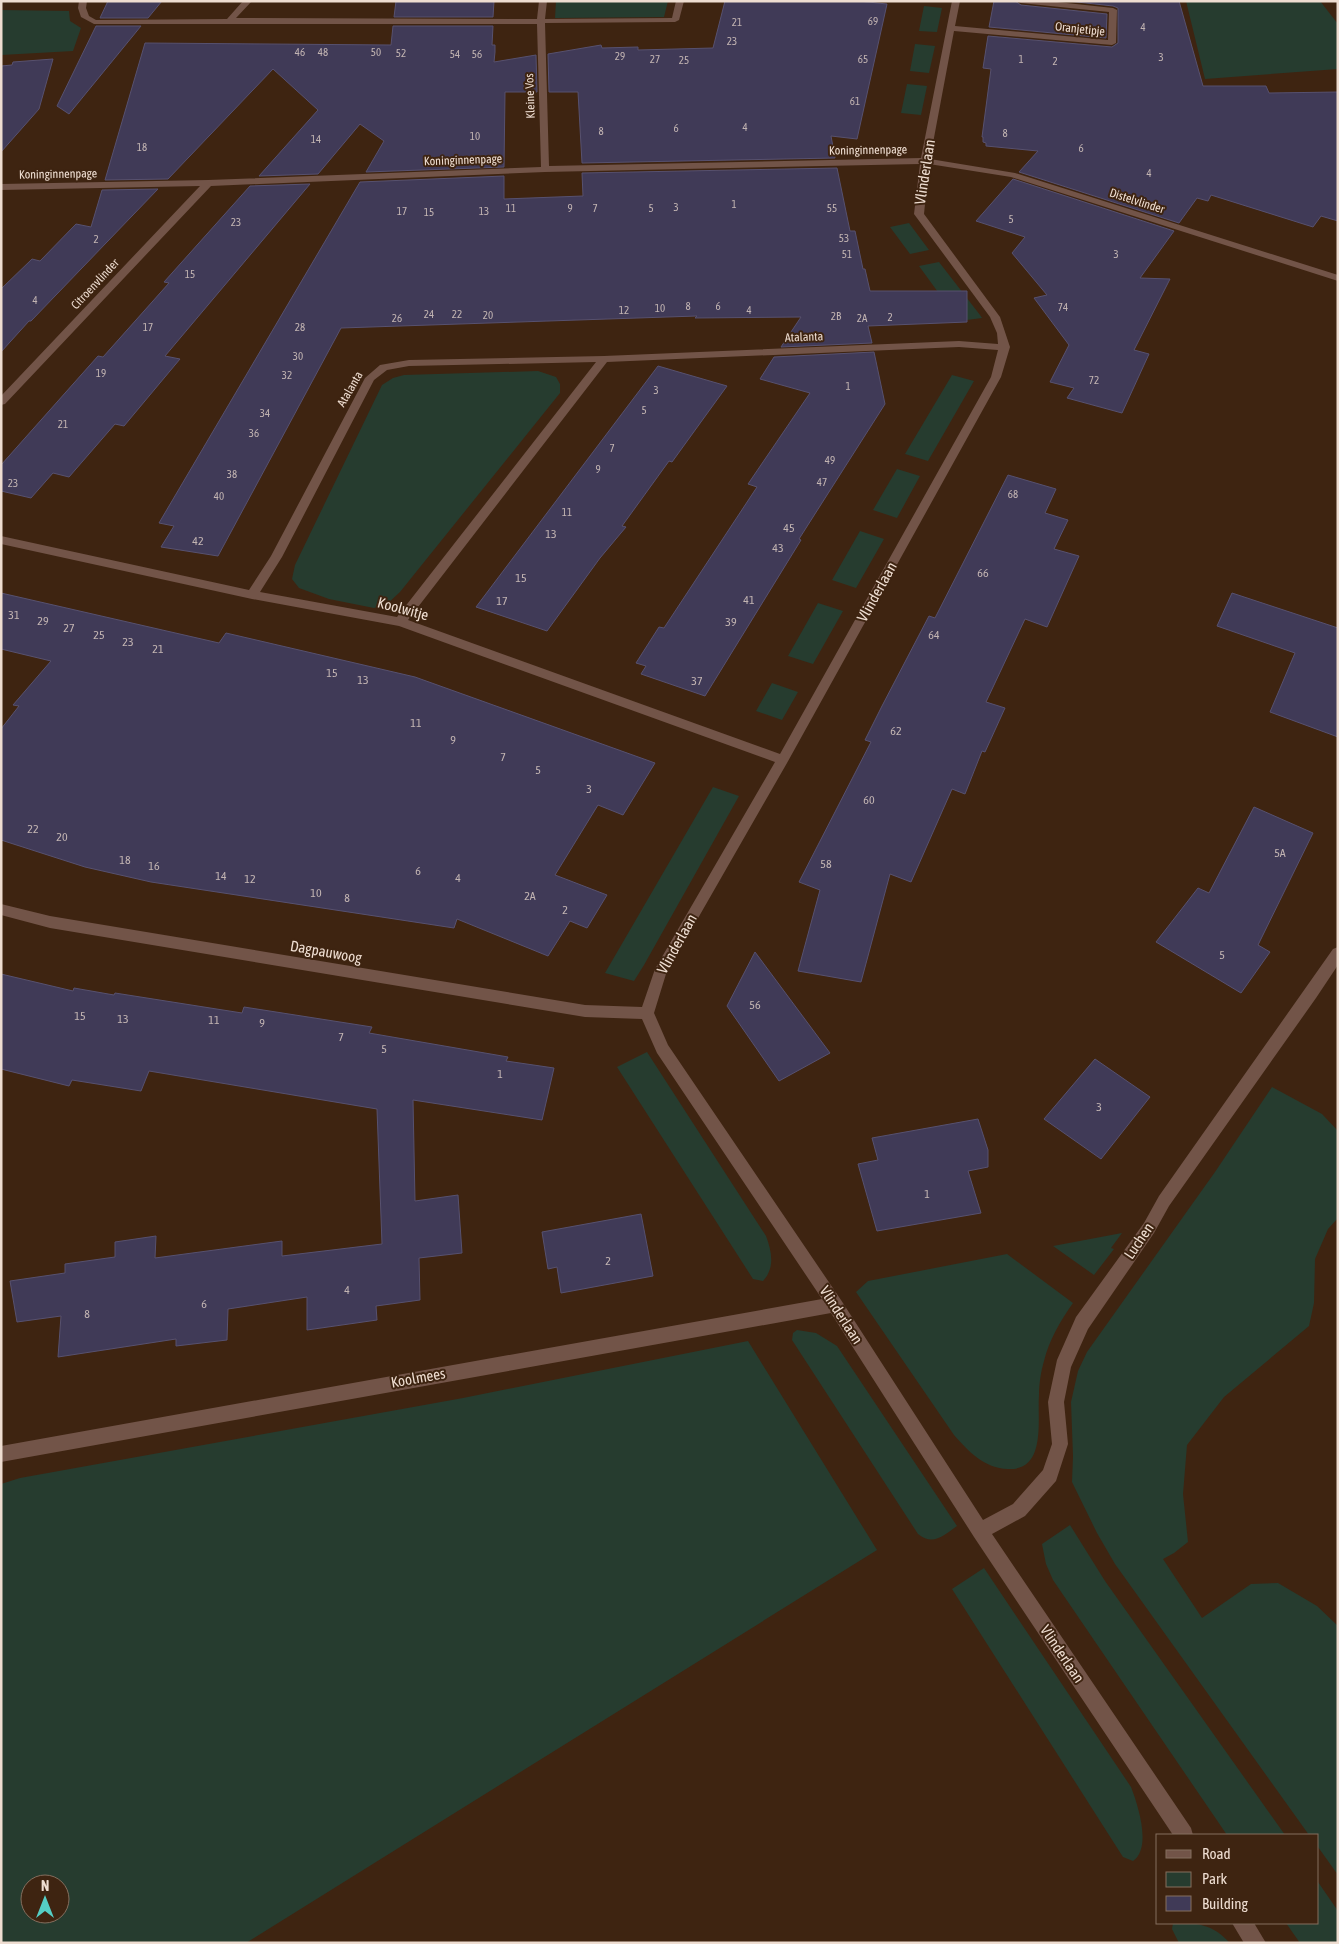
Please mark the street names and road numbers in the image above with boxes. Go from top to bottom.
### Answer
street label: Oranjetipje [1054,19,1106,39]
street label: Kleine Vos [522,73,538,119]
street label: Vlinderlaan [911,138,938,206]
street label: Koninginnenpage [829,142,907,158]
street label: Koninginnenpage [424,152,502,168]
street label: Koninginnenpage [19,166,97,182]
street label: Distelvlinder [1108,186,1167,217]
street label: Citroenvlinder [68,256,122,312]
street label: Atalanta [784,329,824,345]
street label: Atalanta [334,369,366,409]
street label: Vlinderlaan [853,559,900,625]
street label: Koolwitje [376,594,431,623]
street label: Vlinderlaan [653,911,700,977]
street label: Dagpauwoog [289,937,364,966]
street label: Luchen [1120,1219,1157,1262]
street label: Vlinderlaan [816,1283,866,1347]
street label: Koolmees [389,1364,446,1391]
street label: Vlinderlaan [1037,1622,1088,1686]

